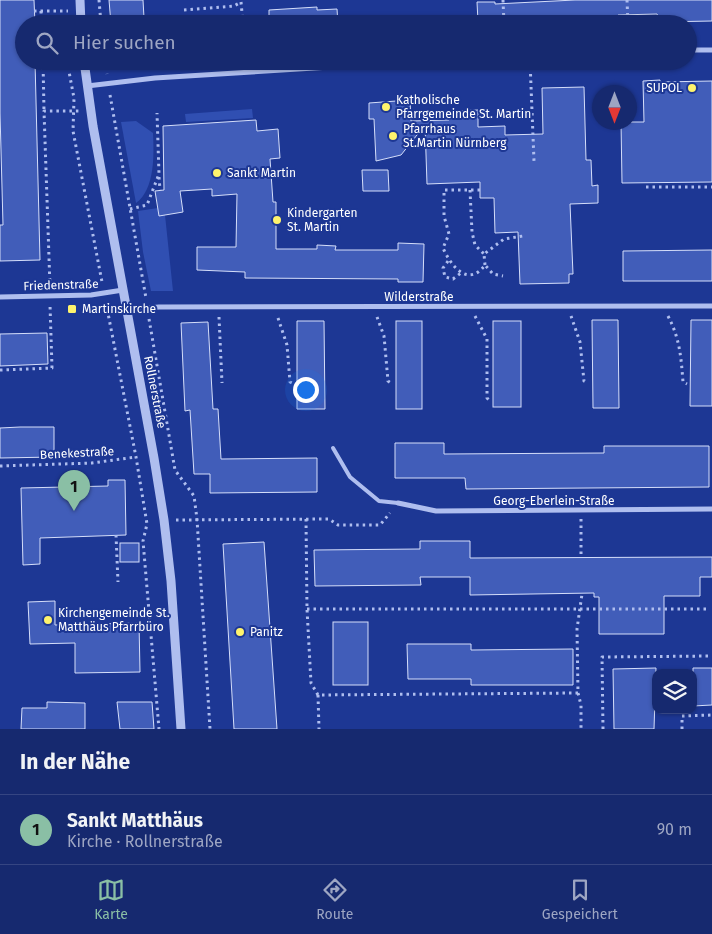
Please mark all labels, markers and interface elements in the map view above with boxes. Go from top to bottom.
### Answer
search box [15,15,697,70]
icon: search [33,29,61,57]
text: Hier suchen [73,31,176,54]
place label: SUPOL [646,81,682,95]
marker: SUPOL [686,82,698,94]
north arrow [592,85,637,130]
place label: Katholische Pfarrgemeinde St. Martin [396,93,531,121]
marker: Katholische Pfarrgemeinde St. Martin [380,101,392,113]
place label: Pfarrhaus St.Martin Nürnberg [403,122,507,150]
marker: Pfarrhaus St.Martin Nürnberg [387,130,399,142]
place label: Sankt Martin [227,166,296,180]
marker: Sankt Martin [211,167,223,179]
place label: Kindergarten St. Martin [287,206,358,234]
marker: Kindergarten St. Martin [271,214,283,226]
street label: Friedenstraße [23,277,99,293]
street label: Wilderstraße [384,290,454,304]
place label: Martinskirche [82,302,156,316]
marker: Martinskirche [66,303,78,315]
street label: Rollnerstraße [141,355,169,429]
your location [293,377,319,403]
street label: Benekestraße [40,444,114,462]
pin: 1 [58,470,90,511]
street label: Georg-Eberlein-Straße [493,494,615,508]
place label: Kirchengemeinde St. Matthäus Pfarrbüro [58,606,170,634]
marker: Kirchengemeinde St. Matthäus Pfarrbüro [42,614,54,626]
place label: Panitz [250,625,283,639]
marker: Panitz [234,626,246,638]
map controls [652,669,697,714]
button: layers [652,669,697,714]
text: In der Nähe [20,749,130,775]
text: Sankt Matthäus [67,809,203,832]
text: 1 [32,820,40,839]
text: 90 m [657,820,692,839]
text: Kirche · Rollnerstraße [67,832,223,851]
tab: Karte [94,876,128,923]
tab: Route [316,876,353,923]
tab: Gespeichert [542,876,618,923]

